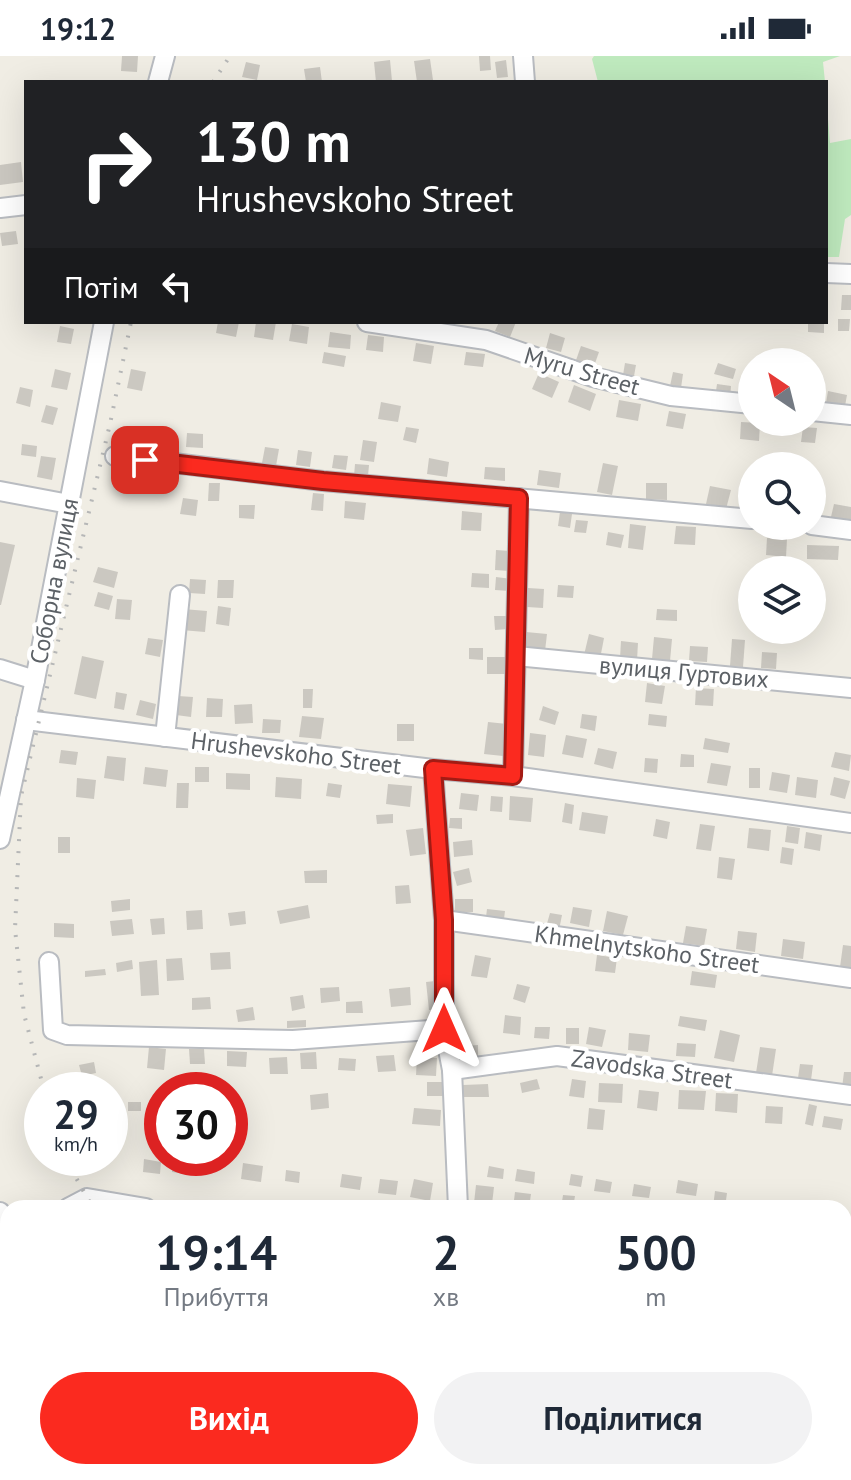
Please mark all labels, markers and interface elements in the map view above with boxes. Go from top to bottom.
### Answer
text: 19:12 [40,9,116,48]
text: 130 m [196,105,351,177]
icon: right [64,112,168,216]
text: Hrushevskoho Street [196,175,513,222]
icon: left [155,264,199,308]
text: Потім [64,267,139,306]
street label: Myru Street [521,340,643,402]
north arrow [738,348,826,436]
map controls [738,348,826,644]
pin [111,426,179,494]
icon: arrive [123,438,167,482]
button: search [738,452,826,540]
street label: Соборна вулиця [23,495,85,667]
button: layers [738,556,826,644]
street label: вулиця Гуртових [598,649,770,695]
street label: Hrushevskoho Street [189,725,403,781]
street label: Khmelnytskoho Street [533,918,761,980]
position arrow [402,987,486,1071]
street label: Zavodska Street [569,1042,735,1096]
speed limit sign: 30 [144,1072,248,1176]
text: 29 [53,1088,99,1140]
text: km/h [54,1131,98,1157]
text: 19:14 [155,1221,277,1283]
text: 2 [432,1221,460,1283]
text: 500 [615,1221,697,1283]
text: Прибуття [164,1280,269,1313]
text: хв [433,1280,459,1313]
text: m [645,1280,666,1313]
button: Вихід [40,1372,418,1464]
button: Поділитися [434,1372,812,1464]

